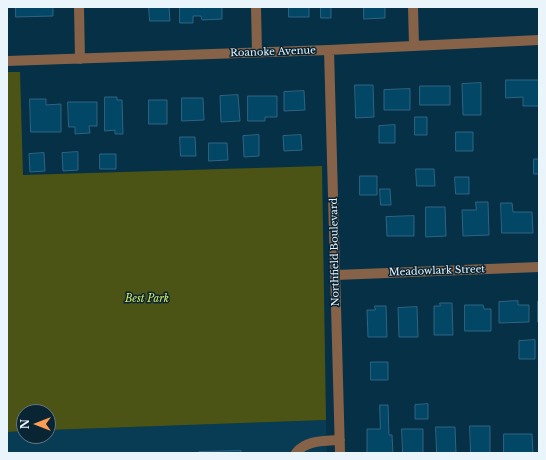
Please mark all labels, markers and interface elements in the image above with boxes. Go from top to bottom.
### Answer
street label: Roanoke Avenue [230,45,316,59]
street label: Northfield Boulevard [328,198,342,306]
street label: Meadowlark Street [389,263,485,279]
park label: Best Park [125,293,169,305]
north arrow [16,404,56,444]
text: N [18,419,32,429]

